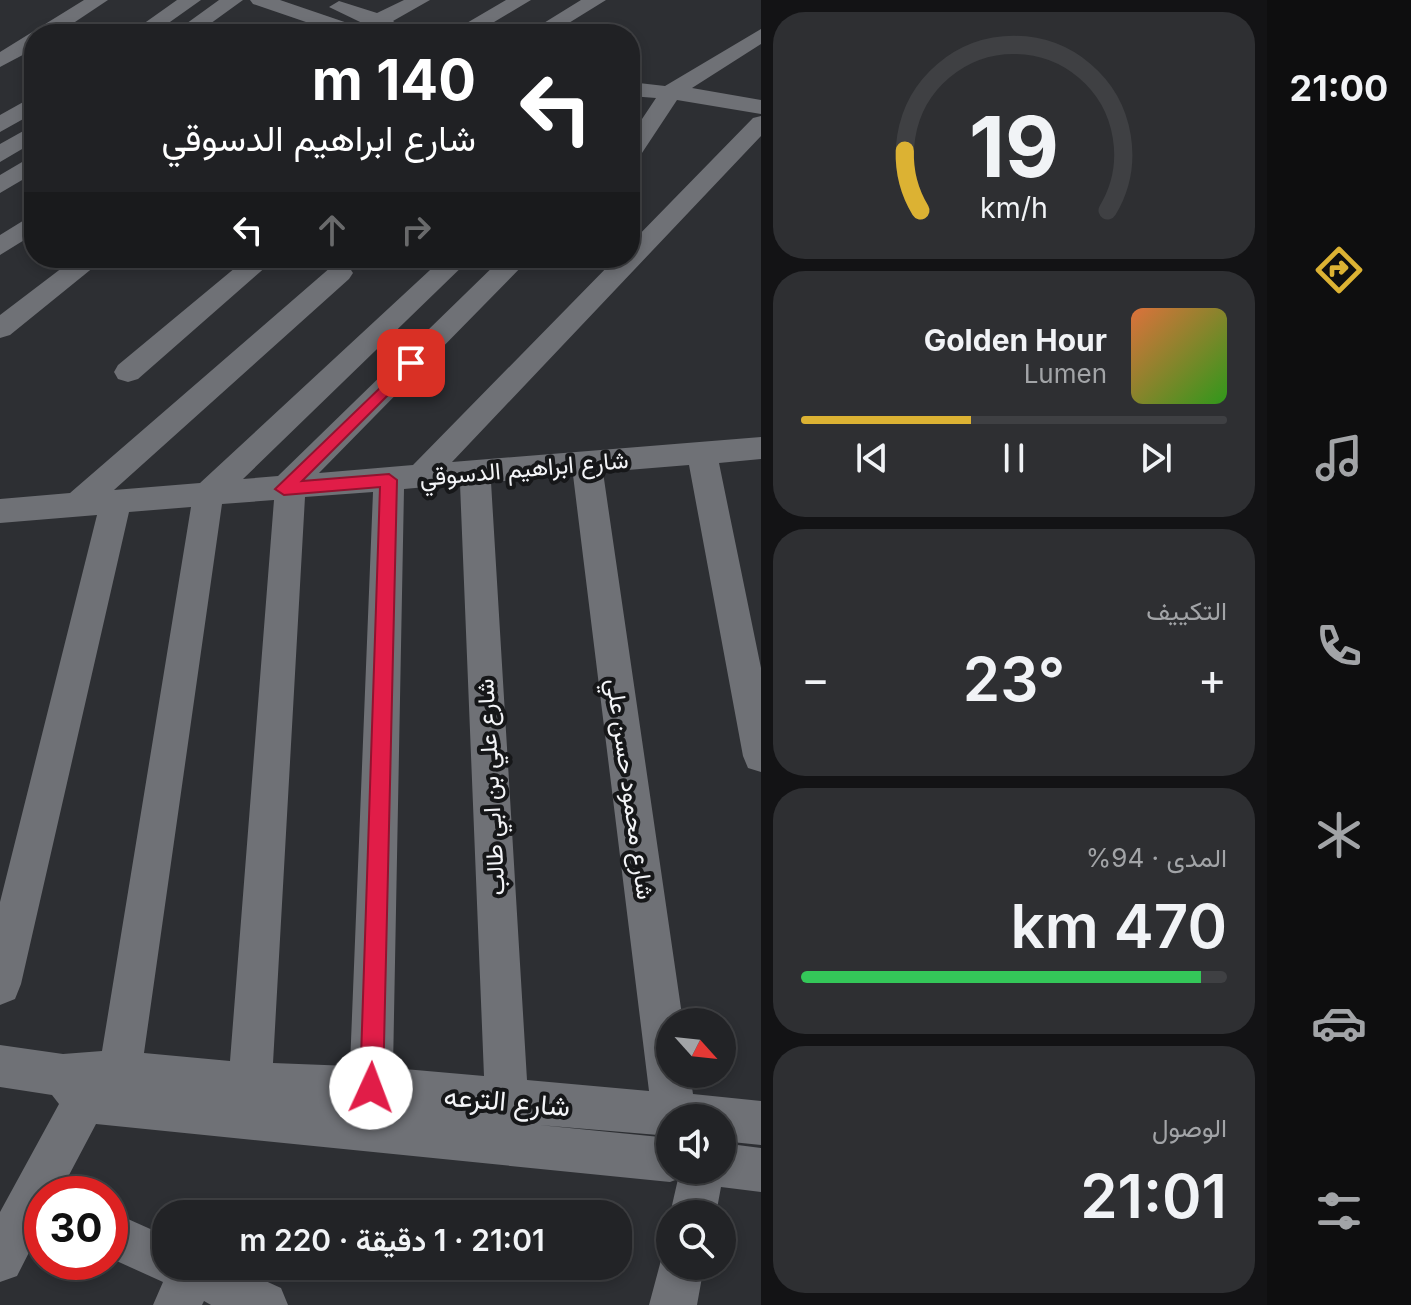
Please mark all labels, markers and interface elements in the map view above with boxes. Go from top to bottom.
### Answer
text: 140 m [312,46,476,114]
icon: left [504,56,608,160]
text: 21:00 [1290,66,1388,110]
text: 19 [969,96,1059,197]
text: شارع ابراهيم الدسوقي [162,116,476,160]
text: km/h [980,190,1048,225]
icon: left [226,208,270,252]
icon: ahead [310,208,354,252]
icon: right [394,208,438,252]
icon: directions [1311,242,1367,298]
text: Golden Hour [924,322,1107,358]
pin [377,329,445,397]
icon: arrive [389,341,433,385]
text: Lumen [1024,358,1107,389]
icon: music [1311,430,1367,486]
icon: previous [850,436,894,480]
icon: pause [992,436,1036,480]
icon: next [1134,436,1178,480]
street label: شارع ابراهيم الدسوقي [418,445,630,497]
text: التكييف [1146,595,1227,626]
icon: phone [1311,618,1367,674]
text: 23° [963,643,1065,715]
text: − [801,652,830,706]
text: + [1198,652,1227,706]
street label: شارع محمود حسن علي [596,677,660,902]
street label: شارع علي بن ابي طالب [470,678,516,896]
icon: climate [1311,807,1367,863]
text: المدى · 94% [1086,842,1227,873]
text: 470 km [1011,890,1227,962]
icon: car [1311,995,1367,1051]
north arrow [656,1008,736,1088]
map controls [656,1008,736,1280]
position arrow [329,1046,413,1130]
street label: شارع الترعه [442,1079,572,1125]
button: sound [656,1104,736,1184]
text: الوصول [1152,1112,1227,1143]
text: 21:01 [1080,1160,1227,1232]
speed limit sign: 30 [24,1176,128,1280]
icon: filters [1311,1183,1367,1239]
button: search [656,1200,736,1280]
text: 21:01 · 1 دقيقة · 220 m [239,1222,545,1258]

